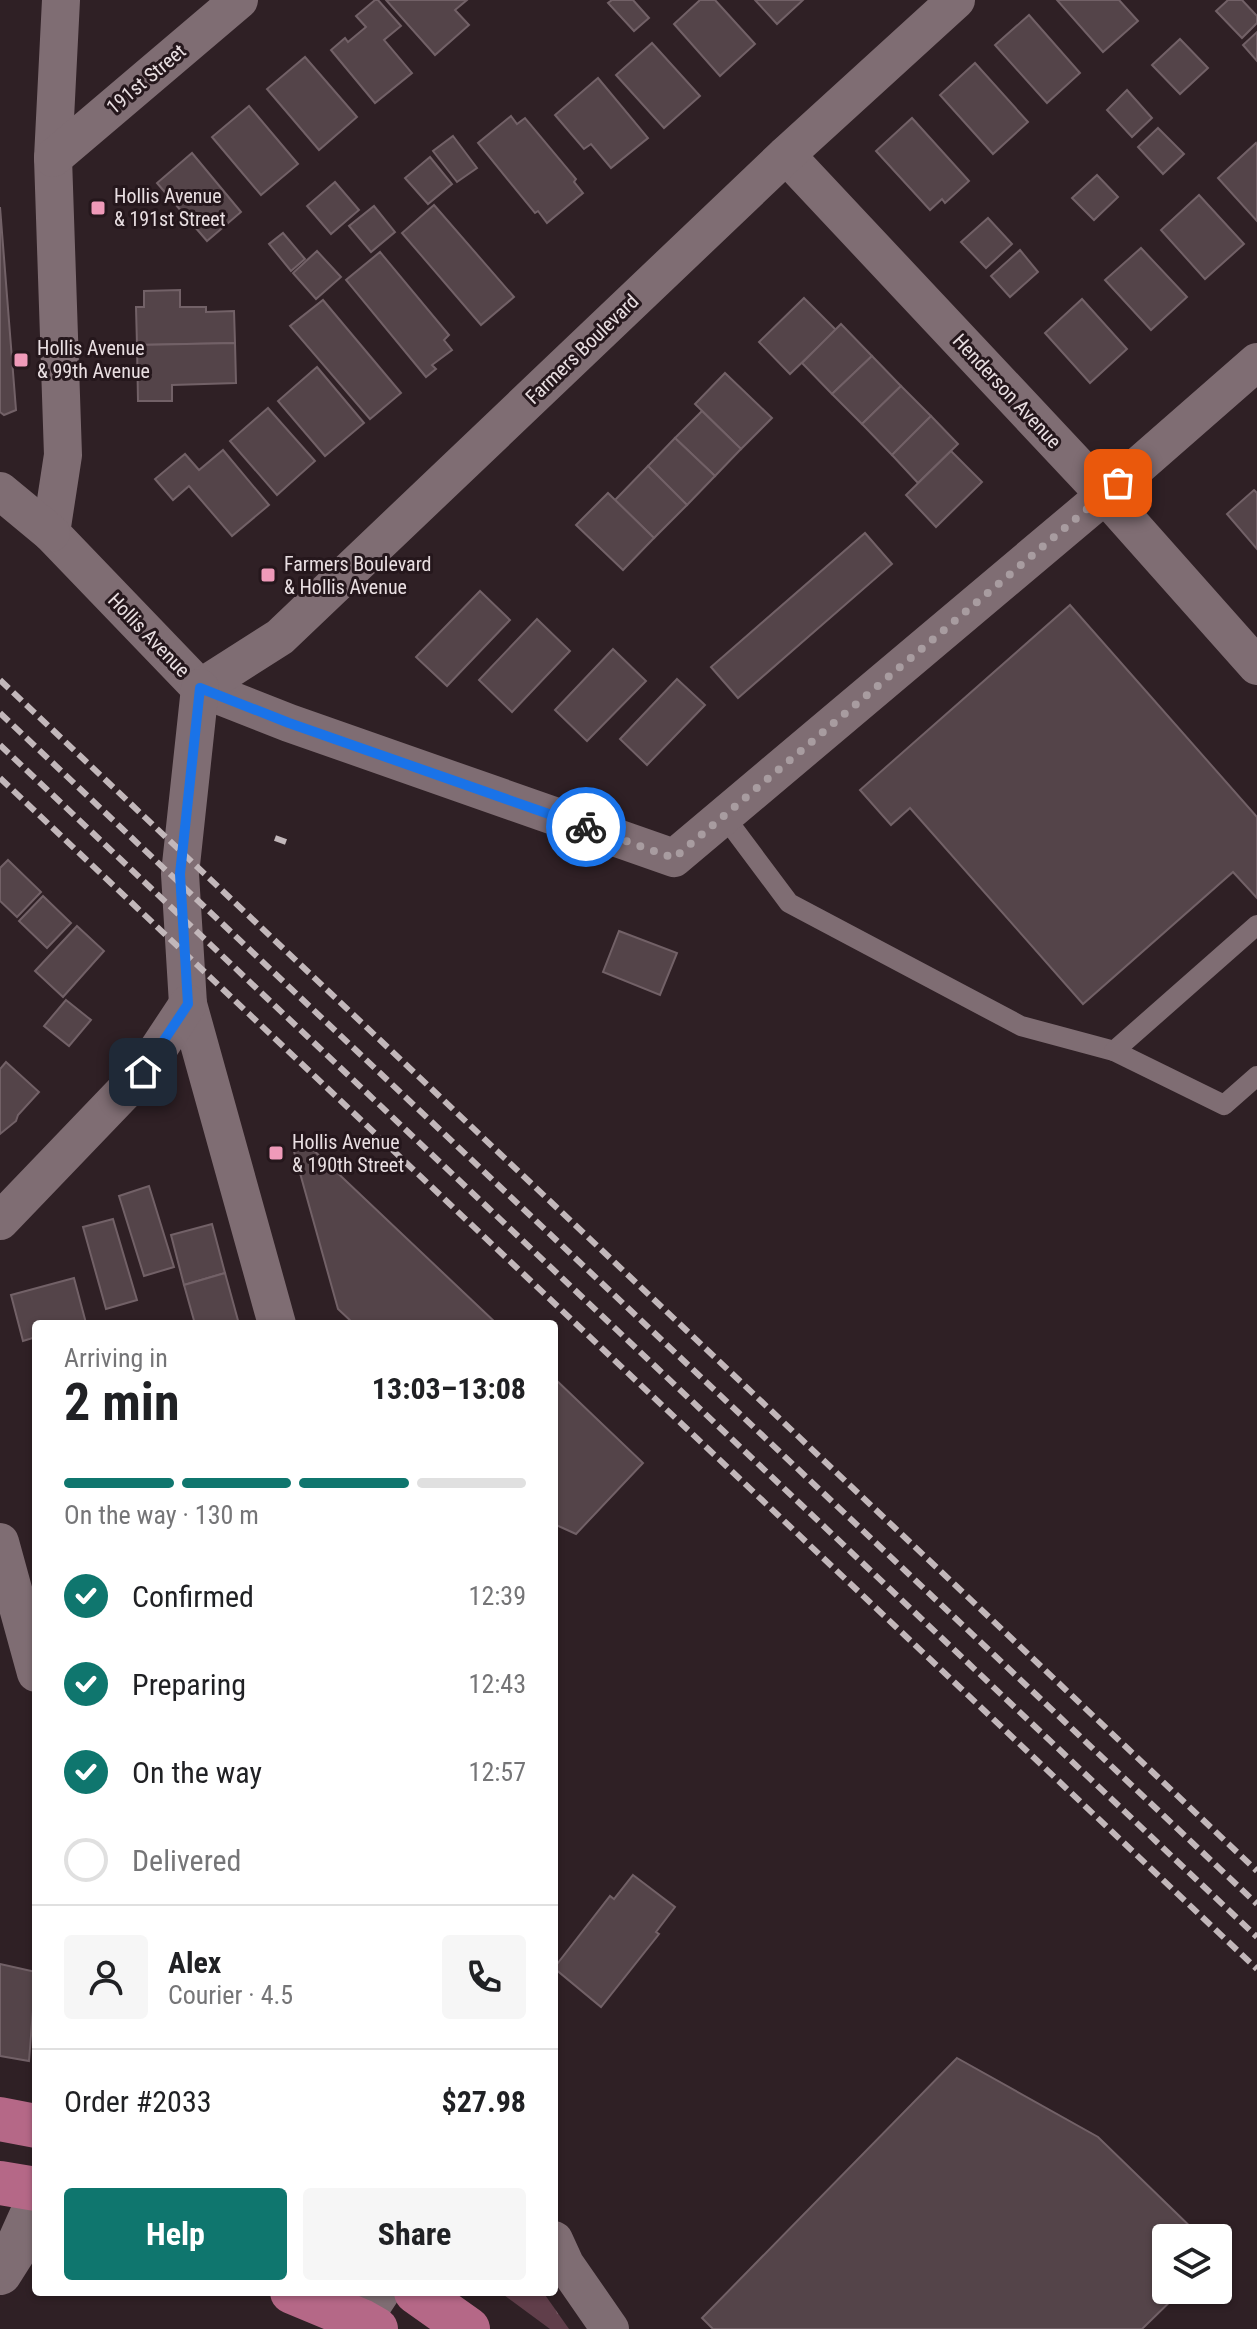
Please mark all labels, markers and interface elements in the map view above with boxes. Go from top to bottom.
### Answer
street label: 191st Street [101,39,191,119]
place label: Hollis Avenue & 191st Street [114,184,226,231]
marker: Hollis Avenue & 191st Street [89,199,107,217]
street label: Farmers Boulevard [521,289,643,409]
street label: Henderson Avenue [948,329,1066,453]
place label: Hollis Avenue & 99th Avenue [37,336,150,383]
marker: Hollis Avenue & 99th Avenue [12,351,30,369]
pin [1084,449,1152,517]
icon: bag [1096,461,1140,505]
place label: Farmers Boulevard & Hollis Avenue [284,552,431,599]
marker: Farmers Boulevard & Hollis Avenue [259,566,277,584]
street label: Hollis Avenue [103,588,195,682]
courier [546,787,626,867]
icon: bike [564,805,608,849]
pin [109,1038,177,1106]
icon: home [121,1050,165,1094]
place label: Hollis Avenue & 190th Street [292,1130,404,1177]
marker: Hollis Avenue & 190th Street [267,1144,285,1162]
text: Arriving in [64,1343,168,1373]
text: 13:03–13:08 [372,1371,526,1406]
text: 2 min [64,1372,180,1433]
text: On the way · 130 m [64,1500,259,1530]
icon: check [64,1574,108,1618]
text: Confirmed [132,1579,254,1614]
text: 12:39 [469,1581,526,1611]
icon: check [64,1662,108,1706]
text: Preparing [132,1667,246,1702]
text: 12:43 [469,1669,526,1699]
icon: check [64,1750,108,1794]
text: On the way [132,1755,262,1790]
text: 12:57 [469,1757,526,1787]
text: Delivered [132,1843,241,1878]
button: person [64,1935,148,2019]
button: phone [442,1935,526,2019]
text: Alex [168,1945,221,1980]
text: Courier · 4.5 [168,1980,293,2010]
text: Order #2033 [64,2084,212,2119]
text: $27.98 [441,2084,526,2119]
button: Help [64,2188,287,2280]
button: Share [303,2188,526,2280]
map controls [1152,2224,1232,2304]
button: layers [1152,2224,1232,2304]

